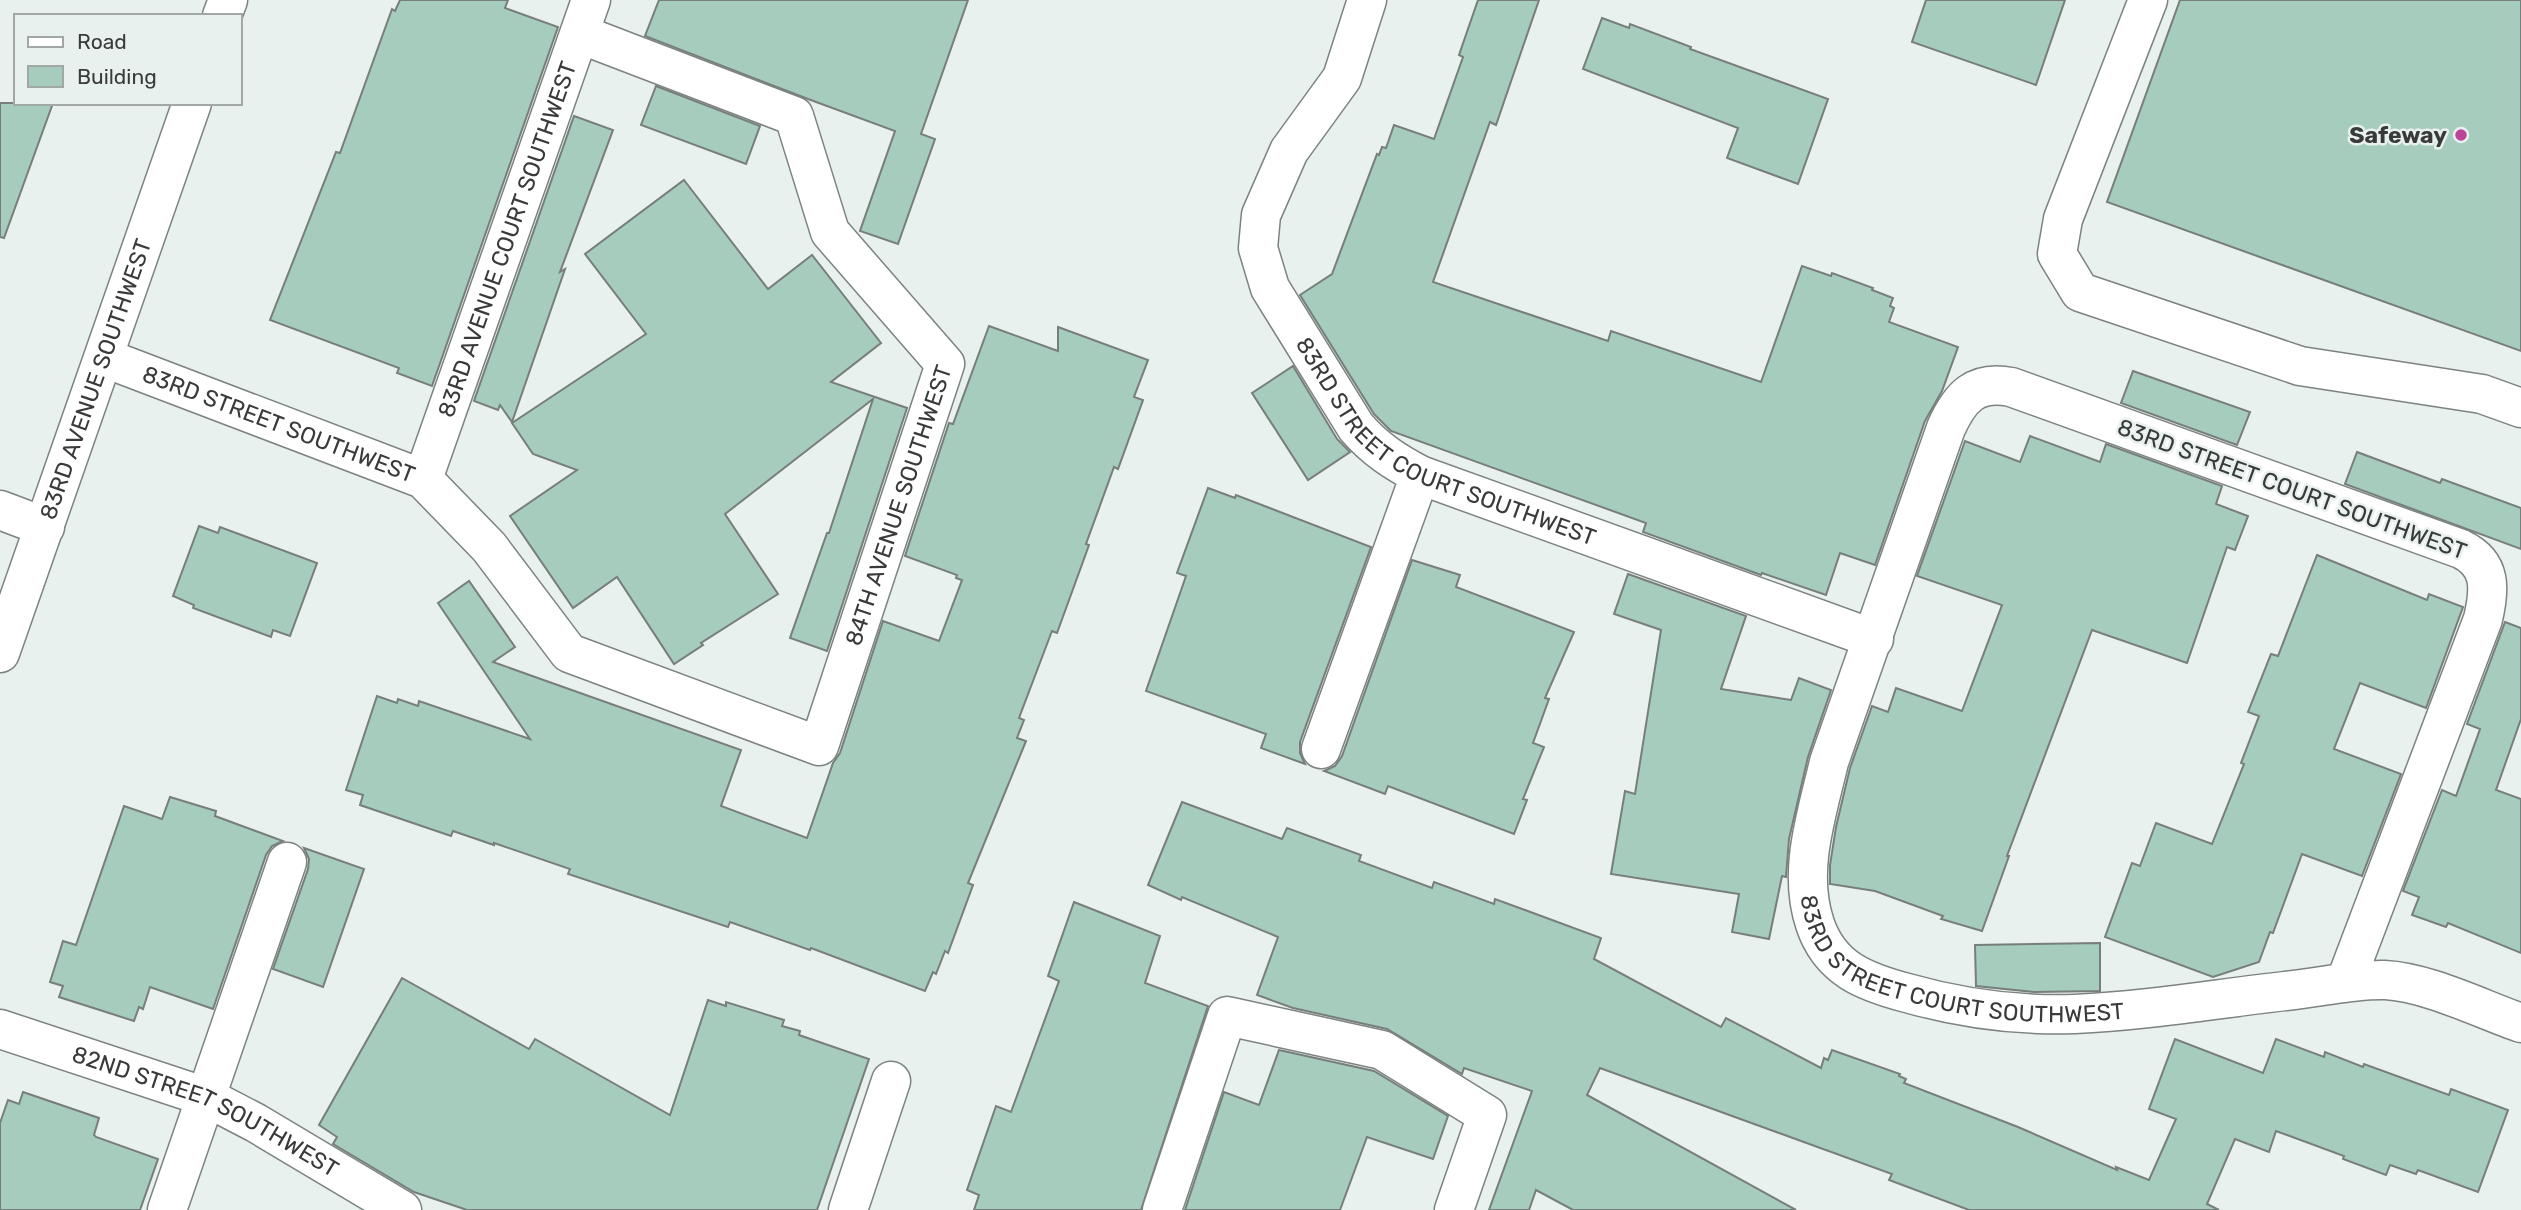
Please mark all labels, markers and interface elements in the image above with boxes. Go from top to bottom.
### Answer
legend [14,14,242,105]
text: Road [77,29,127,54]
street label: 83RD AVENUE COURT SOUTHWEST [432,58,582,421]
text: Building [77,64,157,89]
place label: Safeway [2349,121,2447,149]
marker: Safeway [2453,127,2469,143]
street label: 83RD AVENUE SOUTHWEST [34,235,157,523]
street label: 83RD STREET COURT SOUTHWEST [1290,332,1600,551]
street label: 83RD STREET SOUTHWEST [139,360,419,489]
street label: 84TH AVENUE SOUTHWEST [839,361,958,649]
street label: 83RD STREET COURT SOUTHWEST [2114,413,2470,565]
street label: 83RD STREET COURT SOUTHWEST [1795,893,2125,1028]
street label: 82ND STREET SOUTHWEST [69,1040,344,1183]

